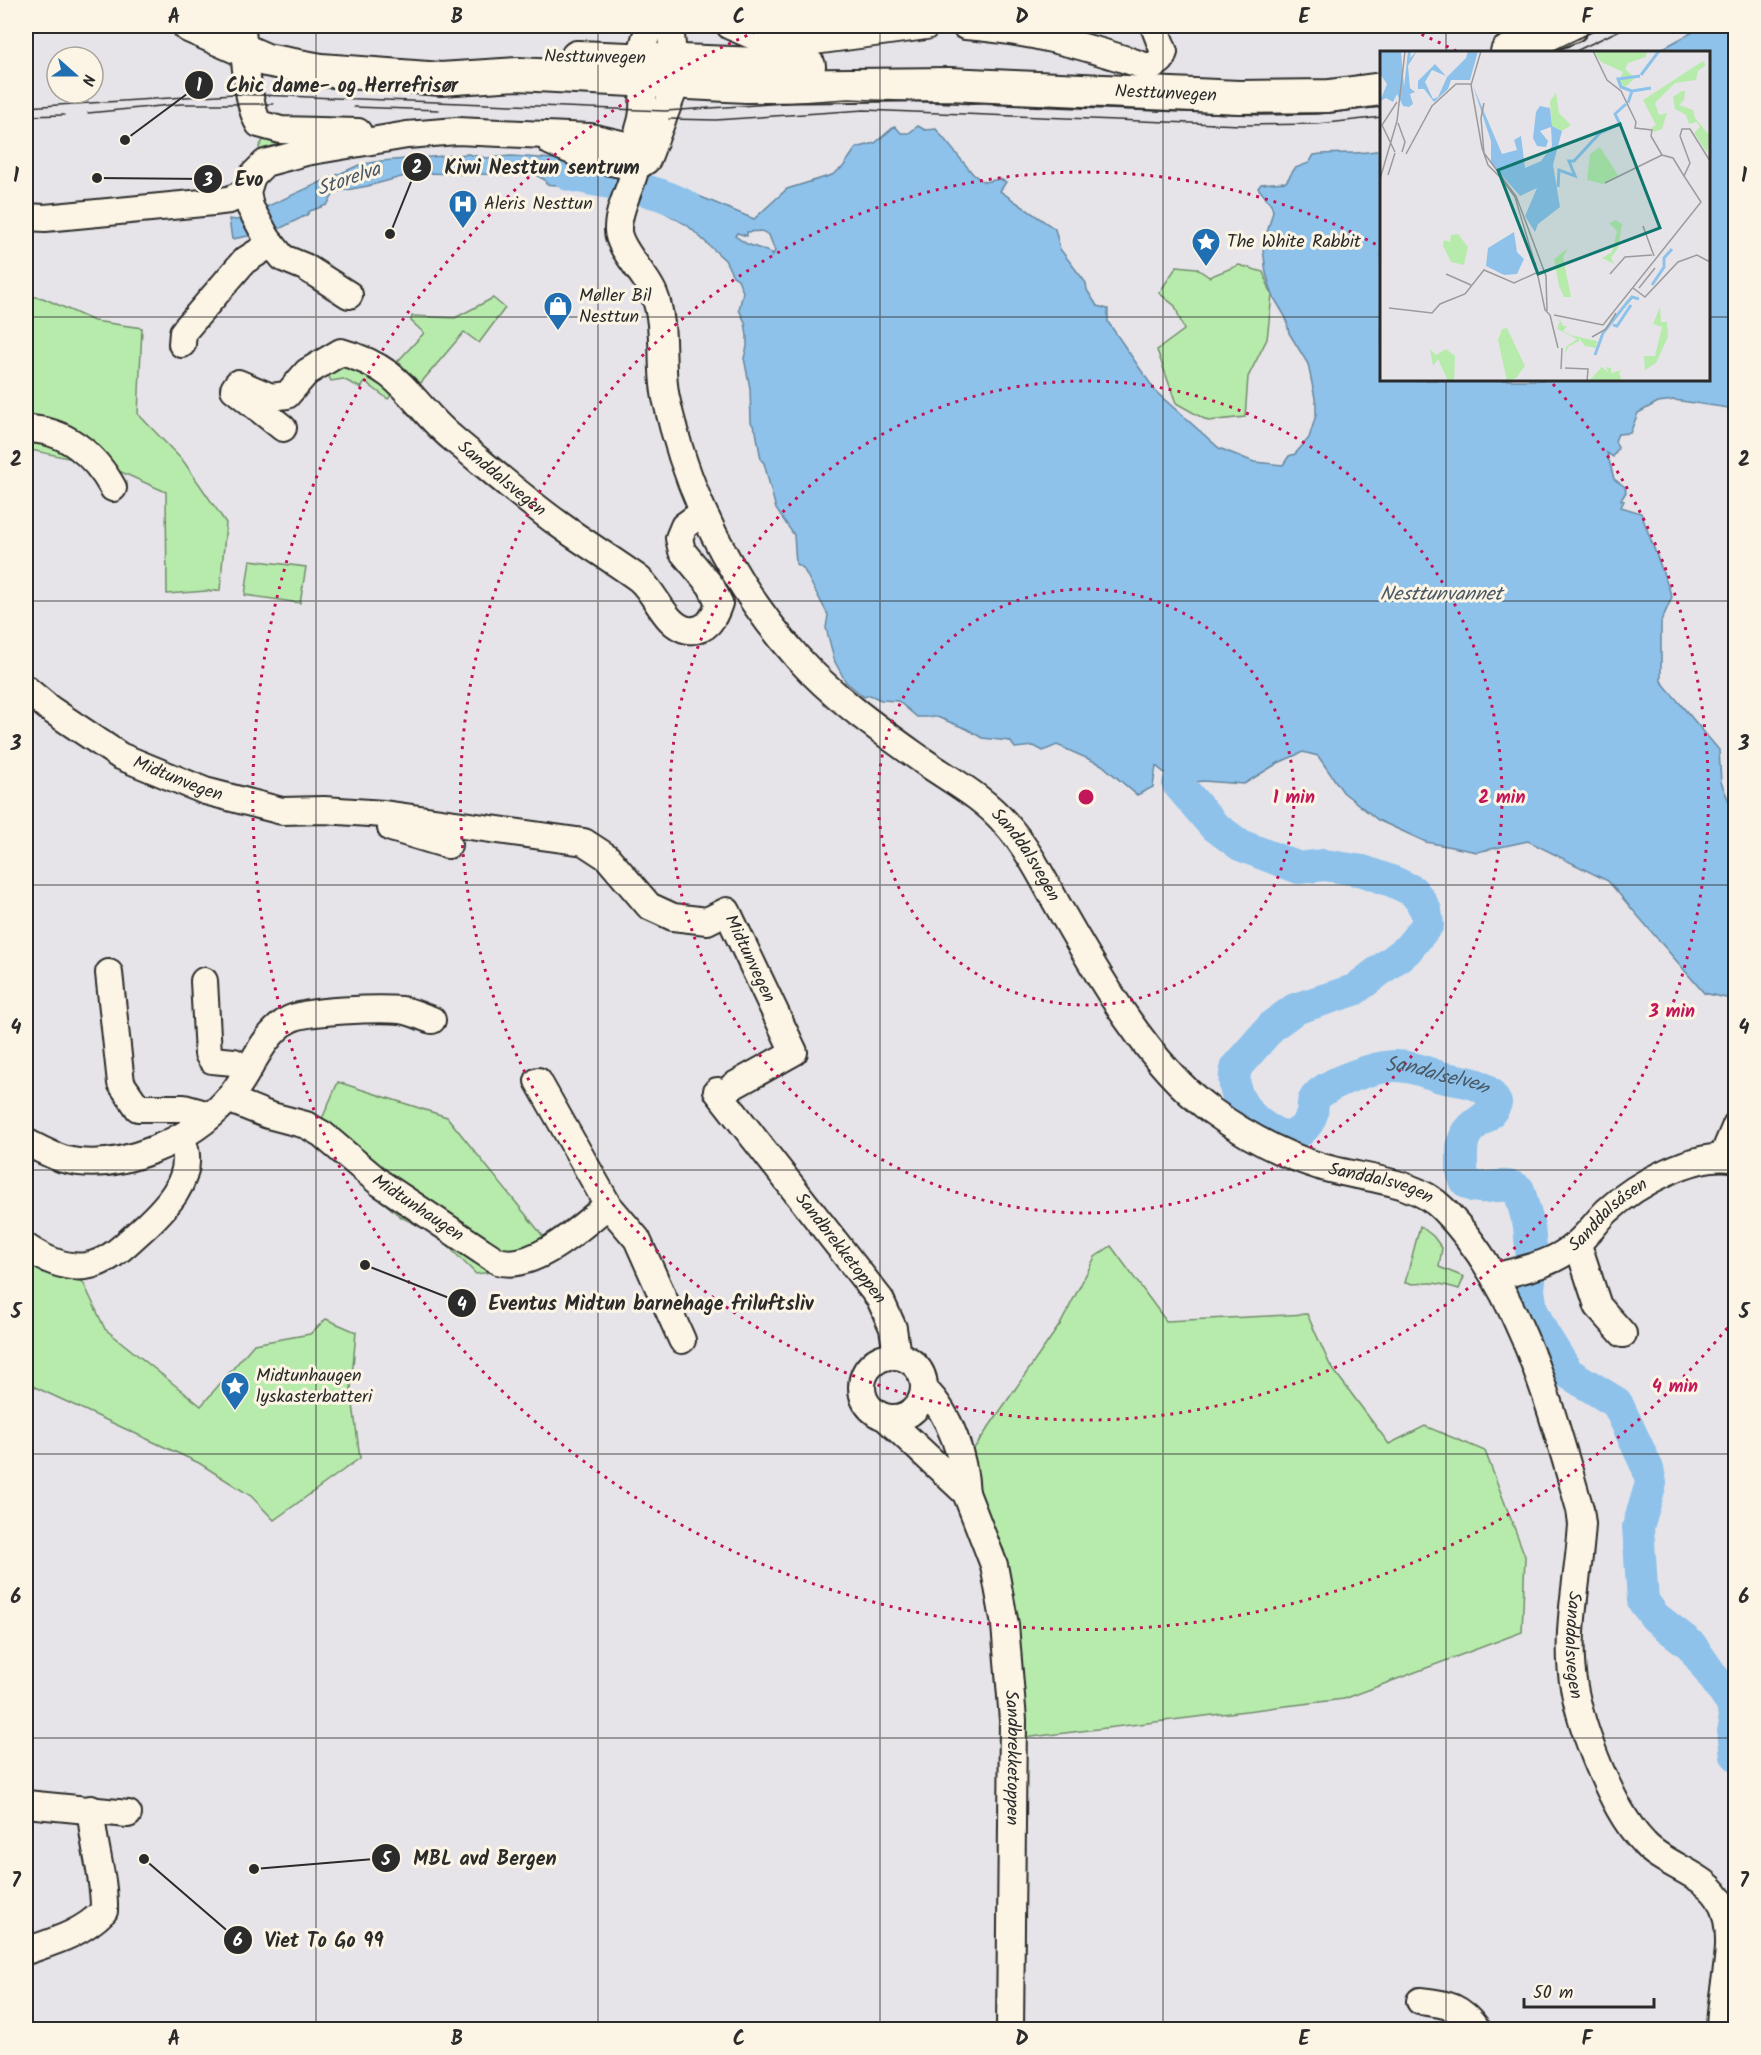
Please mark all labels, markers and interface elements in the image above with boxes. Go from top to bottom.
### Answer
text: A [168,2,180,34]
text: B [451,2,463,34]
text: C [733,2,745,34]
text: D [1015,2,1029,34]
text: E [1298,2,1310,34]
text: F [1582,2,1594,34]
street label: Nesttunvegen [544,43,646,73]
north arrow [45,45,105,105]
inset map [1380,51,1710,381]
callout: Chic dame- og Herrefrisør [184,66,470,104]
text: N [74,71,101,89]
text: Chic dame- og Herrefrisør [226,71,459,103]
text: 1 [196,72,202,101]
street label: Nesttunvegen [1114,77,1218,110]
callout: Kiwi Nesttun sentrum [402,148,651,186]
text: Kiwi Nesttun sentrum [444,153,640,185]
water label: Storelva [313,154,387,206]
text: 2 [412,154,422,183]
callout: Evo [193,160,275,198]
text: 1 [13,161,19,193]
text: 1 [1741,161,1747,193]
text: Evo [235,165,263,197]
text: 3 [202,167,213,196]
hospital icon: Aleris Nesttun [447,188,479,230]
place label: Aleris Nesttun [484,190,593,219]
place icon: The White Rabbit [1190,226,1222,268]
place label: The White Rabbit [1227,228,1362,257]
place label: Møller Bil Nesttun [579,282,652,332]
shop icon: Møller Bil Nesttun [542,290,574,332]
street label: Sanddalsvegen [451,433,553,524]
text: 2 [10,445,22,477]
text: 2 [1738,445,1750,477]
water label: Nesttunvannet [1380,579,1506,611]
text: 3 [10,729,22,761]
text: 3 [1738,729,1750,761]
street label: Midtunvegen [128,748,226,810]
text: 1 min [1273,784,1315,813]
text: 2 min [1479,784,1525,813]
centre of rings [1076,787,1096,807]
street label: Sanddalsvegen [984,801,1068,907]
street label: Midtunvegen [716,910,783,1008]
text: 3 min [1648,998,1695,1027]
text: 4 [11,1013,22,1045]
text: 4 [1739,1013,1750,1045]
water label: Sandalselven [1383,1049,1496,1105]
street label: Sanddalsvegen [1325,1155,1439,1212]
street label: Midtunhaugen [365,1167,470,1250]
street label: Sanddalsåsen [1562,1170,1653,1259]
street label: Sandbrekketoppen [787,1186,893,1311]
callout: Eventus Midtun barnehage friluftsliv [447,1284,826,1322]
text: Eventus Midtun barnehage friluftsliv [488,1289,814,1321]
text: 4 [457,1291,467,1320]
text: 5 [10,1297,23,1329]
text: 5 [1738,1297,1751,1329]
place label: Midtunhaugen lyskasterbatteri [256,1362,373,1412]
place icon: Midtunhaugen lyskasterbatteri [219,1370,251,1412]
text: 4 min [1652,1373,1698,1402]
text: 6 [11,1582,22,1614]
text: 6 [1739,1582,1750,1614]
street label: Sanddalsvegen [1556,1590,1591,1702]
street label: Sandbrekketoppen [996,1689,1028,1825]
callout: MBL avd Bergen [371,1839,568,1877]
text: MBL avd Bergen [413,1844,557,1876]
text: 5 [380,1846,392,1875]
text: 7 [11,1866,21,1898]
text: 7 [1739,1866,1749,1898]
callout: Viet To Go 99 [223,1921,396,1959]
text: Viet To Go 99 [264,1926,384,1958]
text: 6 [233,1927,243,1956]
scale bar [1524,1971,1654,2009]
text: 50 m [1533,1979,1573,2008]
text: A [168,2024,180,2055]
text: B [451,2024,463,2055]
text: C [733,2024,745,2055]
text: D [1015,2024,1029,2055]
text: E [1298,2024,1310,2055]
text: F [1582,2024,1594,2055]

